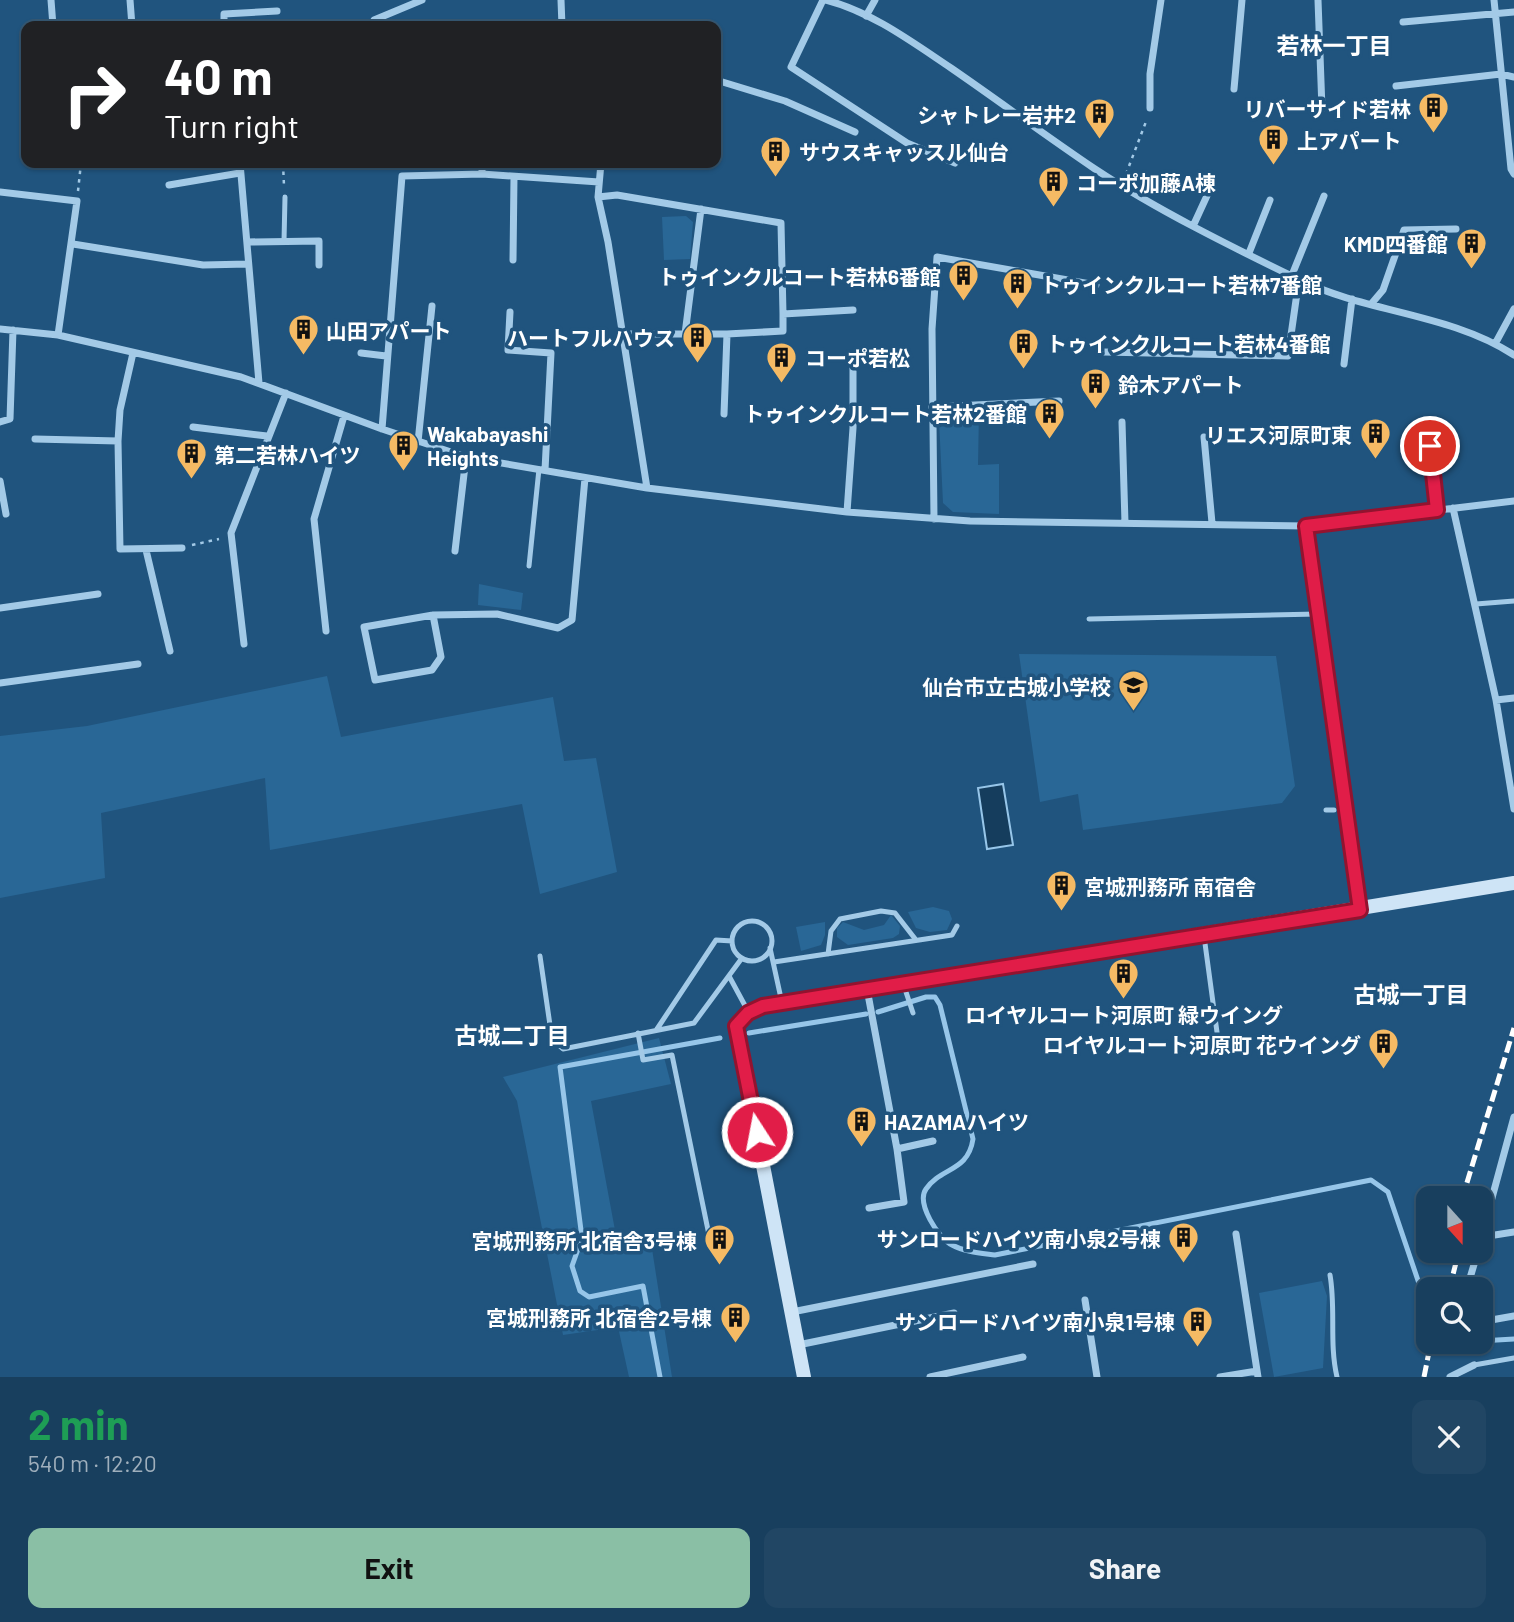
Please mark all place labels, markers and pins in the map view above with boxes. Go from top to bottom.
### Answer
building icon: リバーサイド若林 [1417,91,1451,135]
place label: リバーサイド若林 [1243,96,1411,121]
building icon: シャトレー岩井2 [1082,97,1116,141]
place label: シャトレー岩井2 [917,102,1076,127]
building icon: 上アパート [1257,123,1291,167]
place label: 上アパート [1297,128,1402,153]
building icon: サウスキャッスル仙台 [759,134,793,178]
place label: サウスキャッスル仙台 [799,139,1009,164]
building icon: コーポ加藤A棟 [1036,165,1070,209]
place label: コーポ加藤A棟 [1076,170,1216,195]
building icon: KMD四番館 [1454,226,1488,270]
place label: KMD四番館 [1344,231,1448,256]
building icon: トゥインクルコート若林6番館 [947,259,981,303]
place label: トゥインクルコート若林6番館 [658,264,941,289]
building icon: トゥインクルコート若林7番館 [1000,267,1034,311]
place label: トゥインクルコート若林7番館 [1040,272,1322,297]
building icon: 山田アパート [286,313,320,357]
place label: 山田アパート [326,318,452,343]
building icon: ハートフルハウス [681,320,715,364]
place label: ハートフルハウス [507,325,675,350]
building icon: トゥインクルコート若林4番館 [1006,326,1040,370]
place label: トゥインクルコート若林4番館 [1046,331,1331,356]
building icon: コーポ若松 [765,340,799,384]
place label: コーポ若松 [805,345,910,370]
building icon: 鈴木アパート [1078,367,1112,411]
place label: 鈴木アパート [1118,372,1244,397]
building icon: トゥインクルコート若林2番館 [1033,396,1067,440]
place label: トゥインクルコート若林2番館 [743,401,1027,426]
pin [1400,416,1460,476]
building icon: リエス河原町東 [1358,417,1392,461]
place label: Wakabayashi Heights [427,421,548,470]
place label: リエス河原町東 [1205,422,1352,447]
building icon: Wakabayashi Heights [387,428,421,472]
building icon: 第二若林ハイツ [174,437,208,481]
place label: 第二若林ハイツ [214,442,361,467]
school or university icon: 仙台市立古城小学校 [1117,669,1151,713]
place label: 仙台市立古城小学校 [922,674,1111,699]
building icon: 宮城刑務所 南宿舎 [1044,869,1078,913]
place label: 宮城刑務所 南宿舎 [1084,874,1256,899]
building icon: ロイヤルコート河原町 緑ウイング [1107,957,1141,1001]
place label: ロイヤルコート河原町 緑ウイング [965,1002,1283,1027]
building icon: ロイヤルコート河原町 花ウイング [1367,1027,1401,1071]
place label: ロイヤルコート河原町 花ウイング [1043,1032,1361,1057]
building icon: HAZAMAハイツ [844,1104,878,1148]
place label: HAZAMAハイツ [884,1109,1029,1134]
building icon: サンロードハイツ南小泉2号棟 [1167,1221,1201,1265]
building icon: 宮城刑務所 北宿舎3号棟 [703,1223,737,1267]
place label: サンロードハイツ南小泉2号棟 [877,1226,1161,1251]
place label: 宮城刑務所 北宿舎3号棟 [471,1228,697,1253]
building icon: 宮城刑務所 北宿舎2号棟 [718,1300,752,1344]
building icon: サンロードハイツ南小泉1号棟 [1181,1304,1215,1348]
place label: 宮城刑務所 北宿舎2号棟 [486,1305,712,1330]
place label: サンロードハイツ南小泉1号棟 [895,1309,1175,1334]

